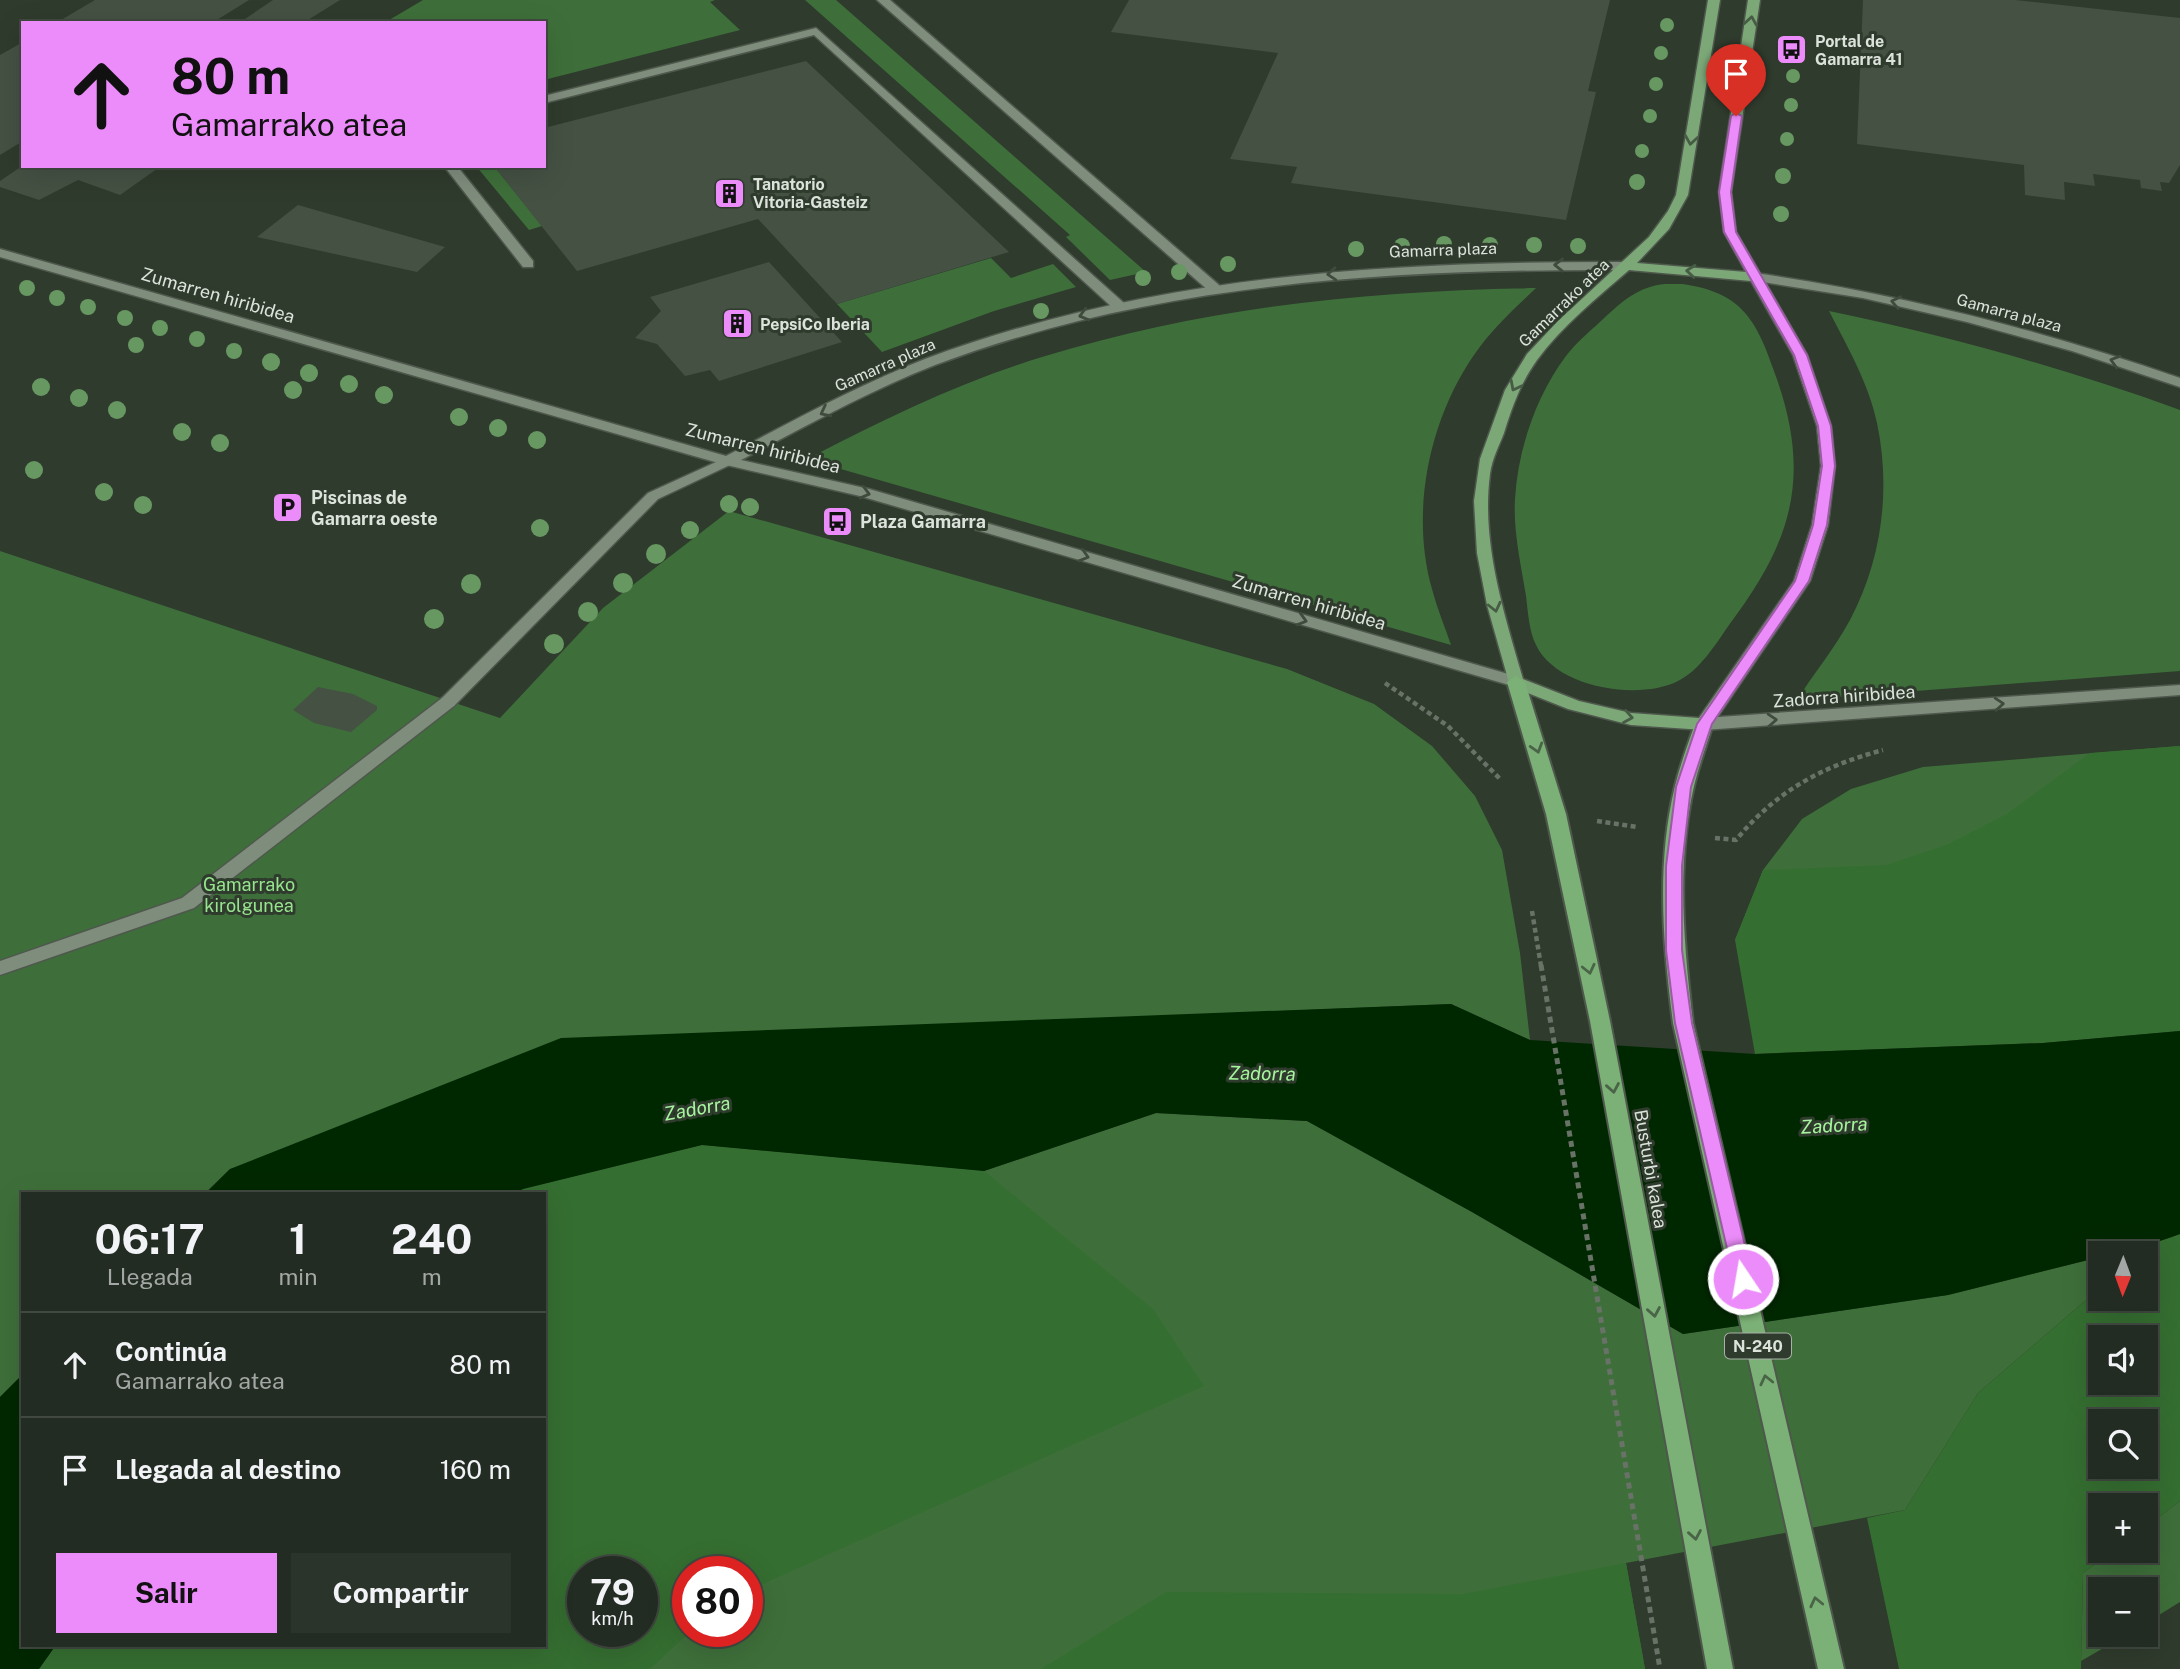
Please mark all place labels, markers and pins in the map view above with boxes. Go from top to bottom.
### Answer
place label: Portal de Gamarra 41 [1815,32,1903,69]
bus stop icon: Portal de Gamarra 41 [1775,33,1809,67]
pin [1706,44,1766,116]
place label: Tanatorio Vitoria-Gasteiz [753,175,868,212]
building icon: Tanatorio Vitoria-Gasteiz [713,176,747,210]
building icon: PepsiCo Iberia [720,307,754,341]
place label: PepsiCo Iberia [760,315,870,334]
place label: Piscinas de Gamarra oeste [311,487,438,529]
parking icon: Piscinas de Gamarra oeste [271,490,305,524]
bus stop icon: Plaza Gamarra [820,504,854,538]
place label: Plaza Gamarra [860,511,986,532]

